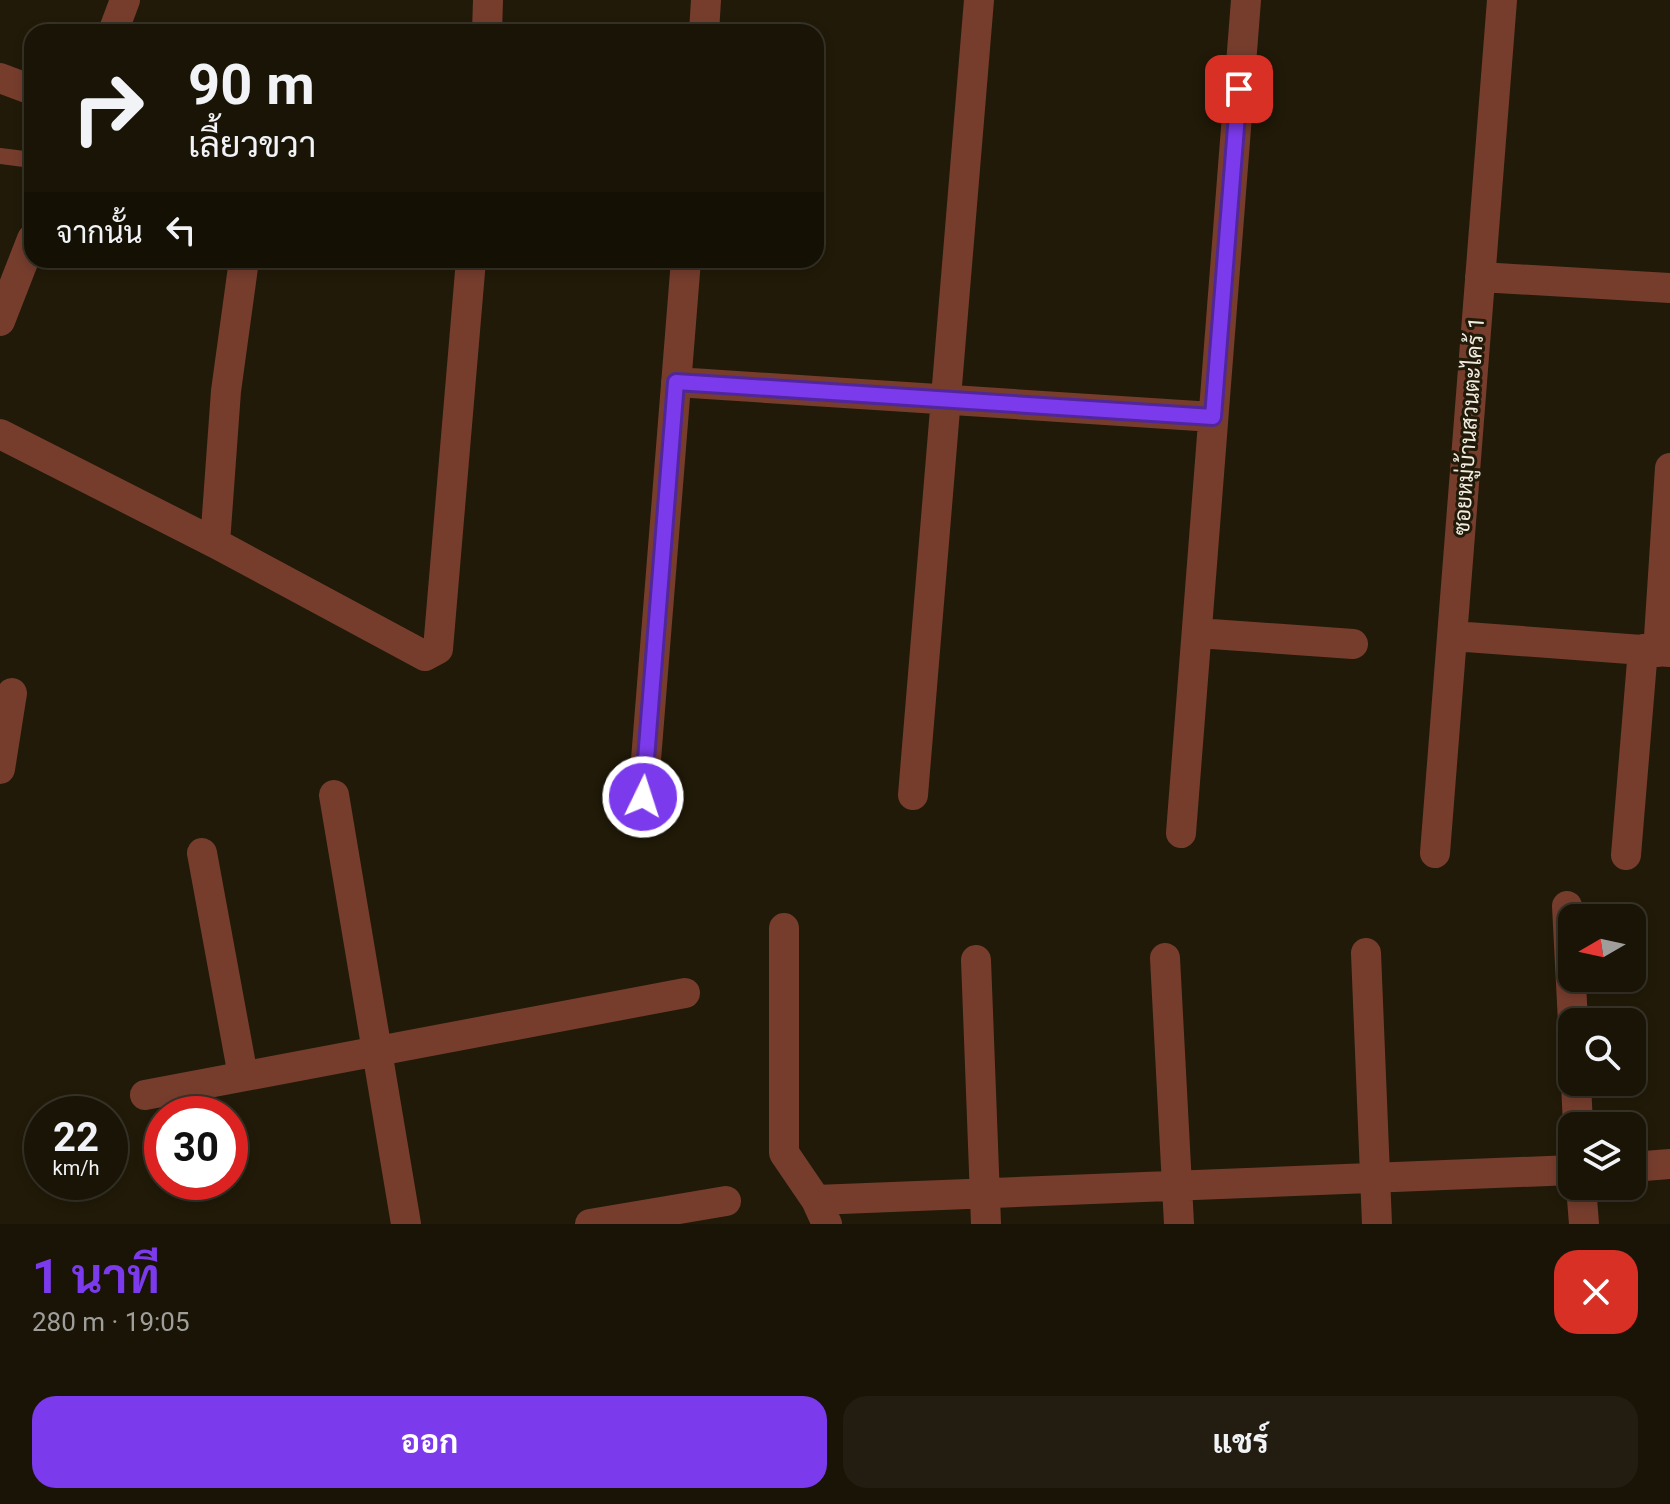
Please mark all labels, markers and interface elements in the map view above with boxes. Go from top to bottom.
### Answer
text: 90 m [188,52,315,118]
pin [1205,55,1273,123]
icon: right [56,56,160,160]
icon: arrive [1217,67,1261,111]
text: เลี้ยวขวา [188,124,316,166]
icon: left [159,208,203,252]
text: จากนั้น [56,215,143,250]
street label: ซอยหมู่บ้านสวนตะไคร้ 1 [1447,316,1492,536]
position arrow [601,755,685,839]
north arrow [1558,904,1646,992]
map controls [1558,904,1646,1200]
button: search [1558,1008,1646,1096]
speed limit sign: 30 [144,1096,248,1200]
button: layers [1558,1112,1646,1200]
text: 22 [53,1114,99,1161]
text: km/h [53,1156,99,1180]
text: 1 นาที [32,1248,160,1305]
button: close [1554,1250,1638,1334]
text: 280 m · 19:05 [32,1307,190,1337]
button: ออก [32,1396,827,1488]
button: แชร์ [843,1396,1638,1488]

